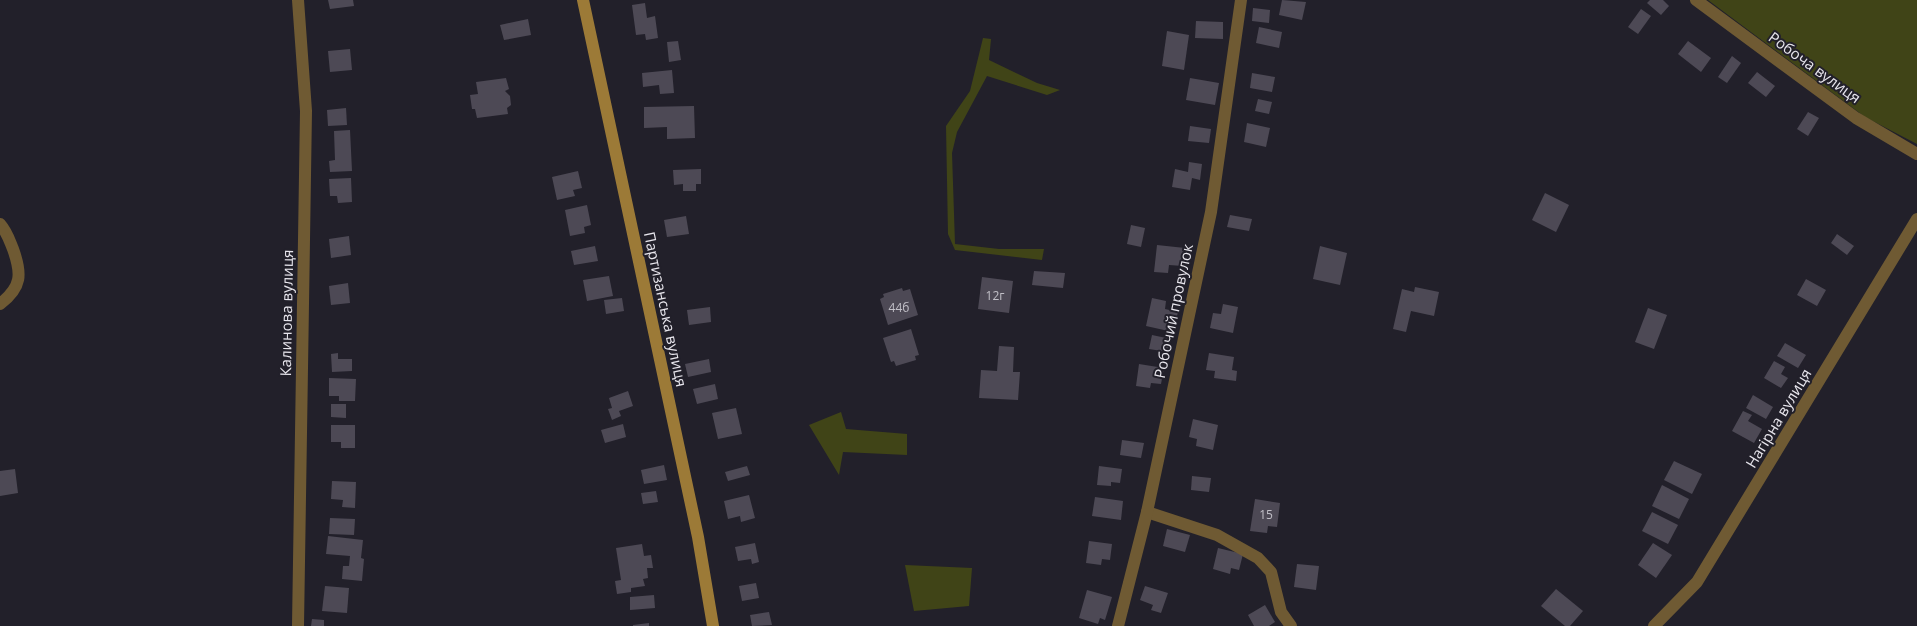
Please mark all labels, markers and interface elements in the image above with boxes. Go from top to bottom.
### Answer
street label: Робоча вулиця [1765,27,1865,107]
street label: Партизанська вулиця [640,230,692,388]
street label: Робочий провулок [1149,242,1197,380]
street label: Калинова вулиця [275,249,297,377]
house number: 12г [986,287,1004,304]
house number: 44б [889,299,909,316]
street label: Нагірна вулиця [1740,365,1816,471]
house number: 15 [1259,506,1273,523]

